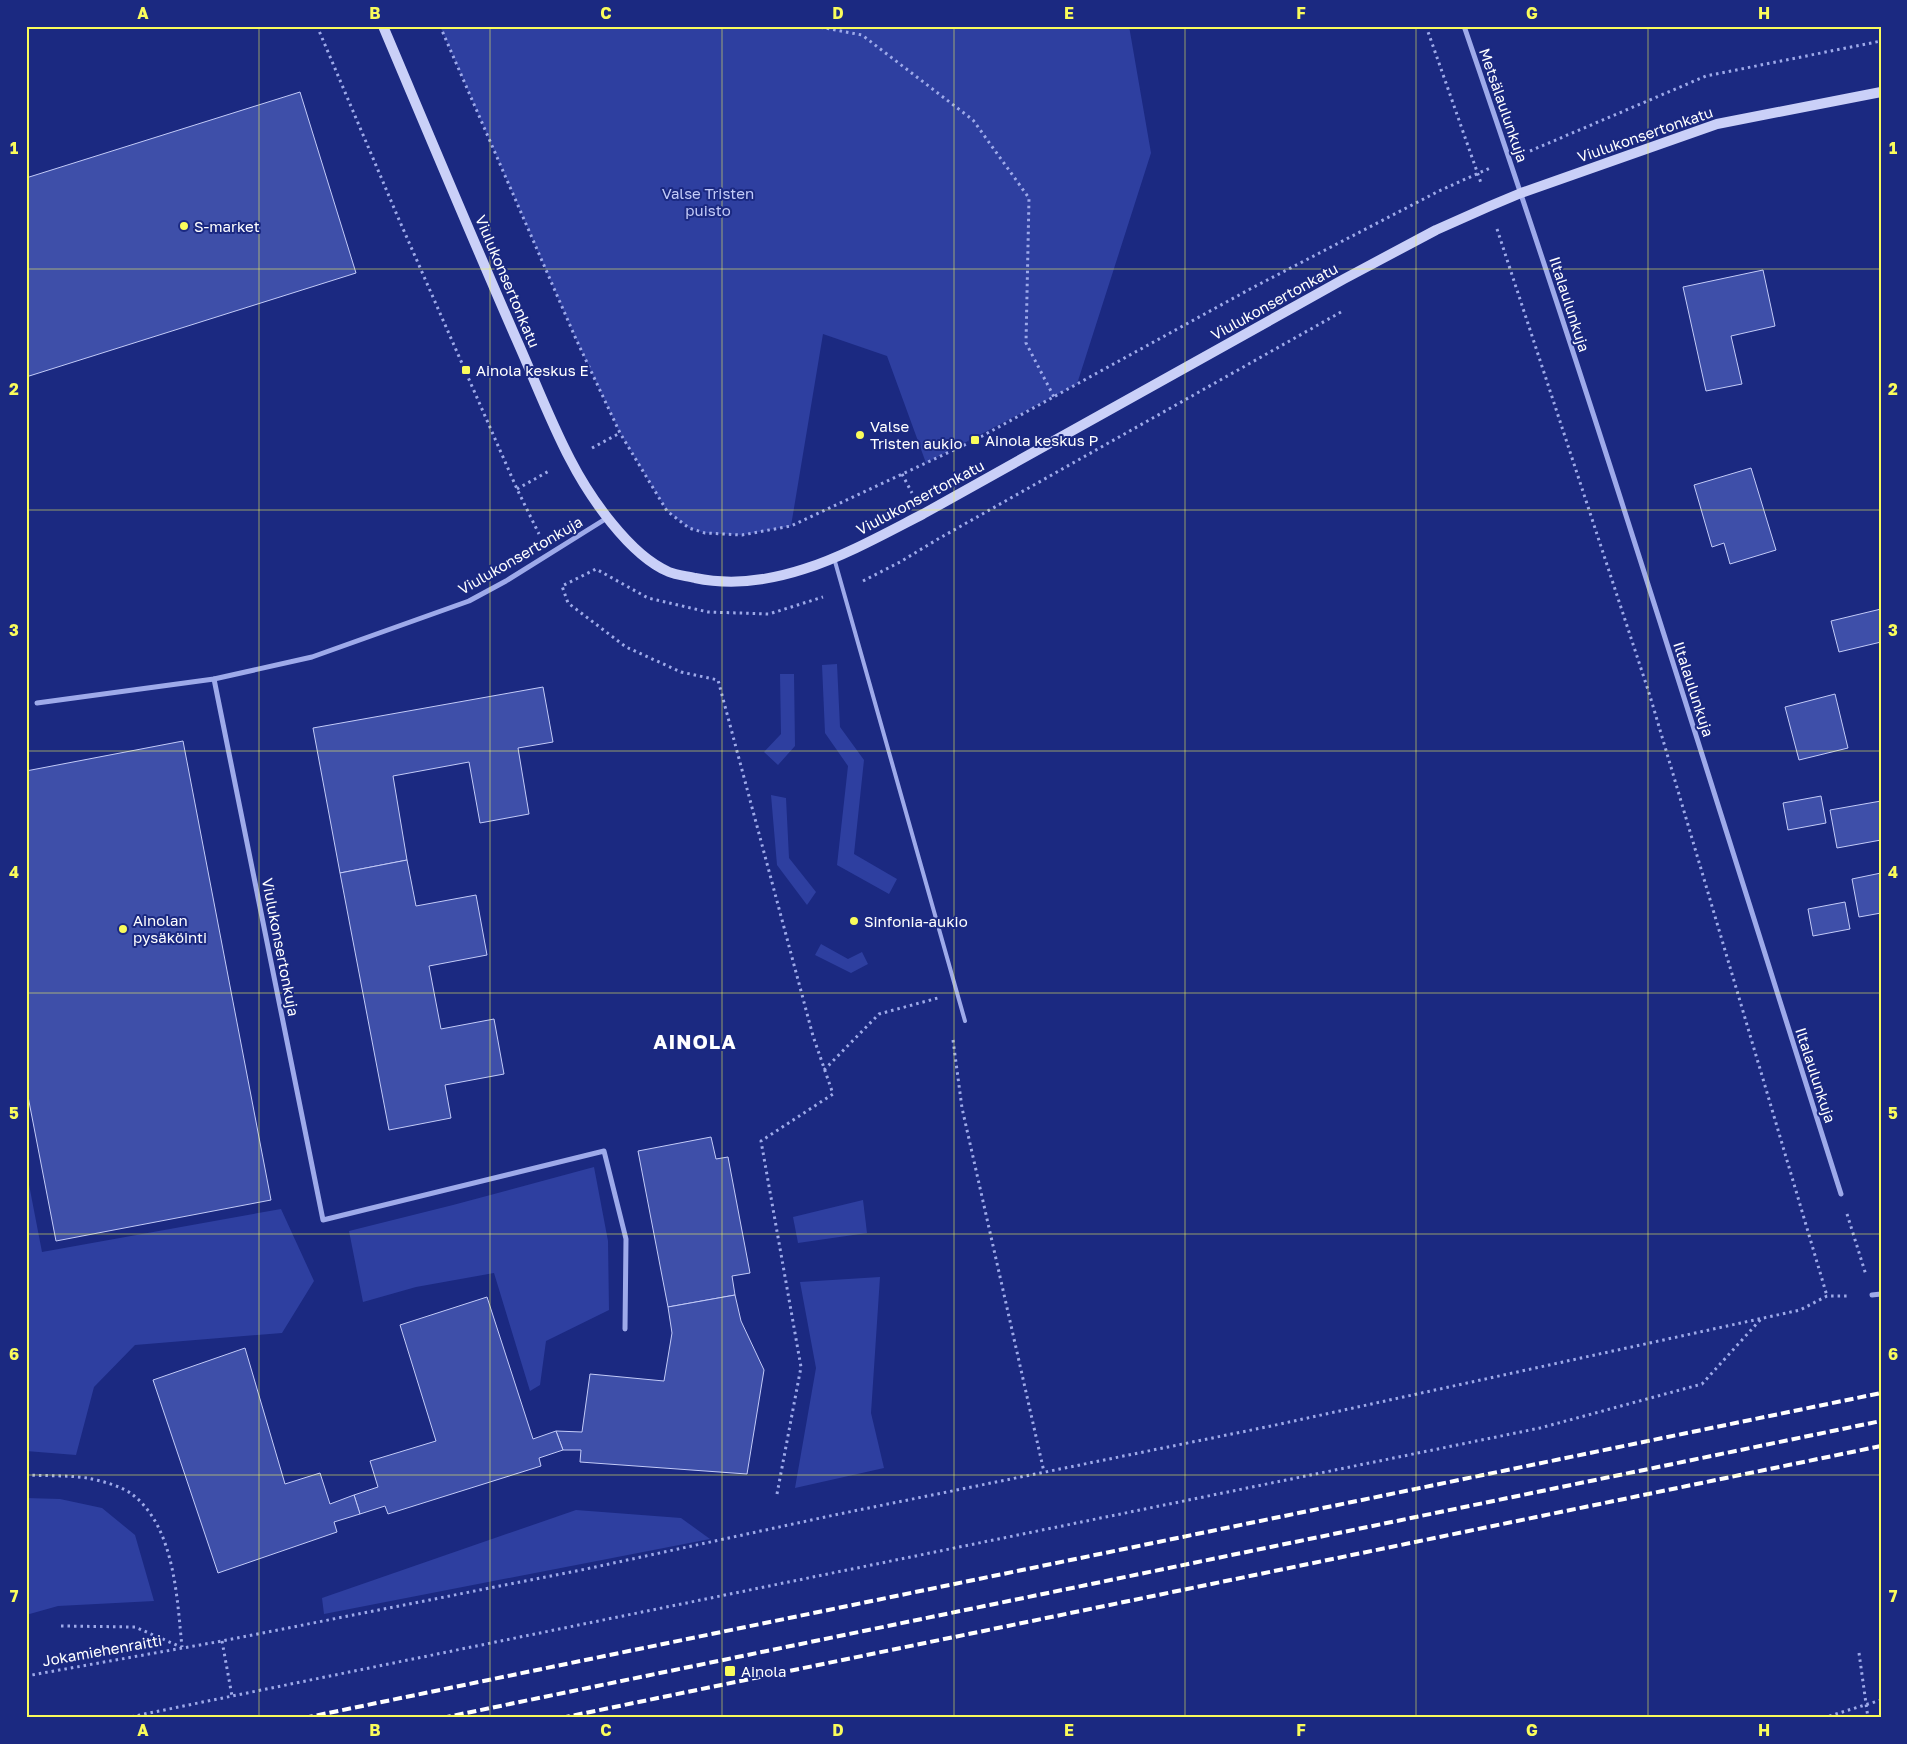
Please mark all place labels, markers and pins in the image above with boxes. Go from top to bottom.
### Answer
place label: S-market [194,217,260,235]
marker: S-market [178,220,190,232]
place label: Ainola keskus E [476,361,589,379]
marker: Ainola keskus E [460,364,472,376]
place label: Valse Tristen aukio [870,417,963,452]
marker: Valse Tristen aukio [854,429,866,441]
place label: Ainola keskus P [985,431,1098,449]
marker: Ainola keskus P [969,434,981,446]
place label: Ainolan pysäköinti [133,911,207,946]
place label: Sinfonia-aukio [864,912,968,930]
marker: Sinfonia-aukio [848,915,860,927]
marker: Ainolan pysäköinti [117,923,129,935]
place label: Ainola [741,1662,787,1680]
marker: Ainola [723,1664,737,1678]

